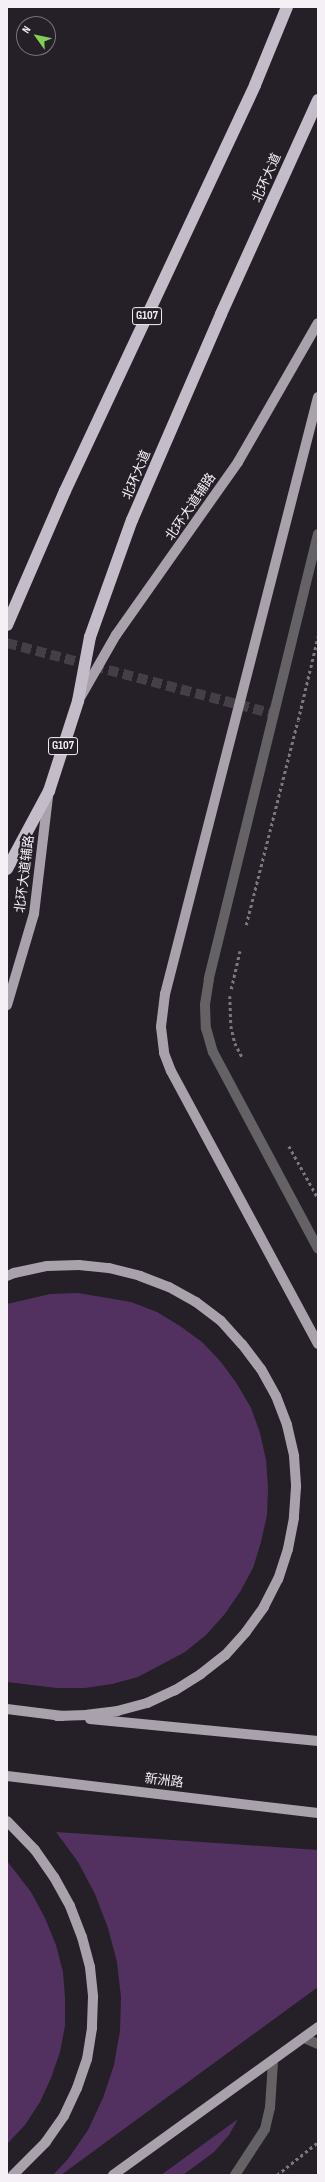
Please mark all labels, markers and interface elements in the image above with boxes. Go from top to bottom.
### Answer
north arrow [16,16,56,56]
text: N [19,24,33,36]
street label: 北环大道 [249,151,285,205]
road number: G107 [132,306,162,326]
street label: 北环大道 [120,448,154,502]
street label: 北环大道辅路 [163,470,219,544]
road number: G107 [48,736,78,756]
street label: 北环大道辅路 [13,834,37,914]
street label: 新洲路 [144,1771,184,1791]

